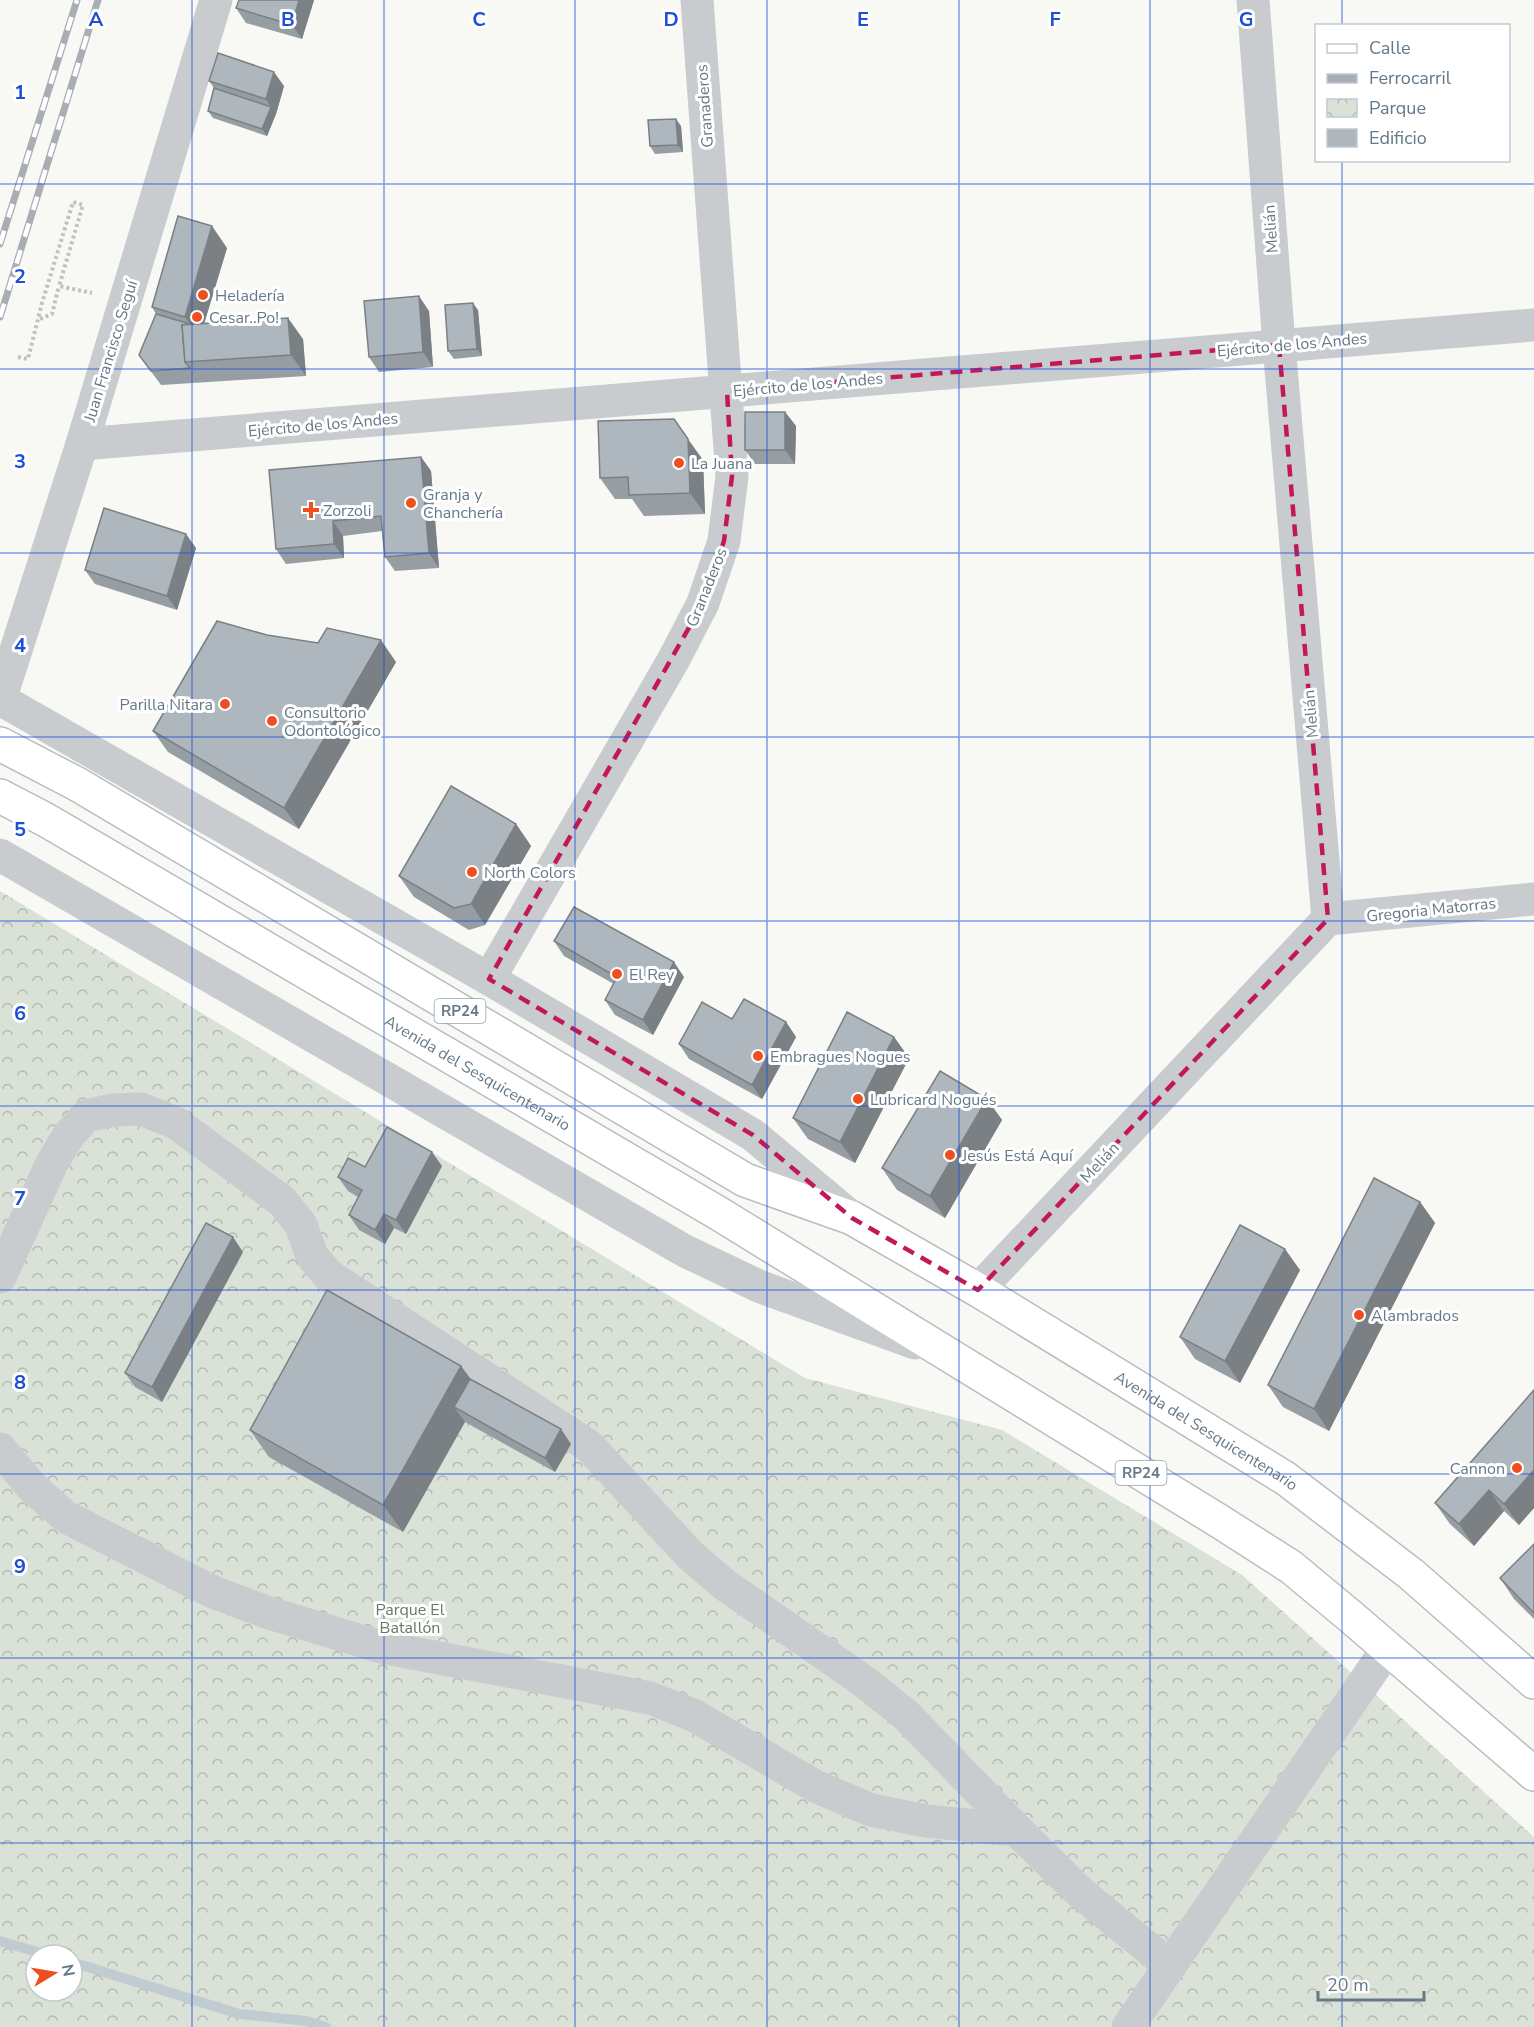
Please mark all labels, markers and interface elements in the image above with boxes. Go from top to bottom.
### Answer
text: A [89,6,104,33]
text: B [281,6,295,33]
text: C [472,6,486,33]
text: D [663,6,679,33]
text: E [857,6,869,33]
text: F [1049,6,1061,33]
text: G [1239,6,1253,33]
legend [1315,24,1510,162]
text: Calle [1369,36,1411,60]
street label: Granaderos [691,64,719,148]
text: Ferrocarril [1369,66,1452,90]
text: 1 [14,79,26,106]
text: Parque [1369,96,1426,120]
text: Edificio [1369,126,1427,150]
street label: Melián [1258,204,1284,254]
text: 2 [14,263,26,290]
street label: Juan Francisco Seguí [79,276,143,426]
place label: Heladería [215,285,285,307]
marker: Heladería [196,288,210,302]
place label: Cesar..Po! [209,307,279,329]
marker: Cesar..Po! [190,310,204,324]
street label: Ejército de los Andes [1216,327,1368,363]
street label: Ejército de los Andes [732,367,884,403]
street label: Ejército de los Andes [247,407,399,443]
text: 3 [14,448,26,475]
place label: La Juana [691,453,753,475]
marker: La Juana [672,456,686,470]
place label: Granja y Chanchería [423,484,503,524]
marker: Granja y Chanchería [404,496,418,510]
place label: Zorzoli [323,500,371,522]
marker: Zorzoli [304,503,318,517]
street label: Granaderos [681,545,733,630]
text: 4 [14,632,26,659]
street label: Melián [1298,689,1324,739]
place label: Parilla Nitara [120,694,213,716]
marker: Parilla Nitara [218,697,232,711]
place label: Consultorio Odontológico [284,702,381,742]
marker: Consultorio Odontológico [265,714,279,728]
text: 5 [14,816,26,843]
place label: North Colors [484,862,576,884]
marker: North Colors [465,865,479,879]
street label: Gregoria Matorras [1365,892,1497,928]
place label: El Rey [629,964,675,986]
marker: El Rey [610,967,624,981]
road number: RP24 [434,999,486,1023]
text: 6 [14,1000,26,1027]
street label: Avenida del Sesquicentenario [380,1010,574,1136]
place label: Embragues Nogues [770,1046,910,1068]
marker: Embragues Nogues [751,1049,765,1063]
place label: Lubricard Nogués [870,1089,996,1111]
marker: Lubricard Nogués [851,1092,865,1106]
street label: Melián [1075,1138,1124,1188]
place label: Jesús Está Aquí [961,1145,1074,1167]
marker: Jesús Está Aquí [943,1148,957,1162]
text: 7 [14,1185,26,1212]
place label: Alambrados [1371,1305,1459,1327]
marker: Alambrados [1352,1308,1366,1322]
street label: Avenida del Sesquicentenario [1110,1366,1302,1496]
text: 8 [14,1369,26,1396]
place label: Cannon [1450,1458,1505,1480]
road number: RP24 [1116,1461,1166,1485]
marker: Cannon [1510,1461,1524,1475]
text: 9 [14,1553,26,1580]
park label: Parque El Batallón [376,1599,445,1639]
north arrow [24,1943,84,2003]
text: N [56,1962,80,1978]
scale bar [1318,1964,1424,2002]
text: 20 m [1327,1973,1369,1997]

